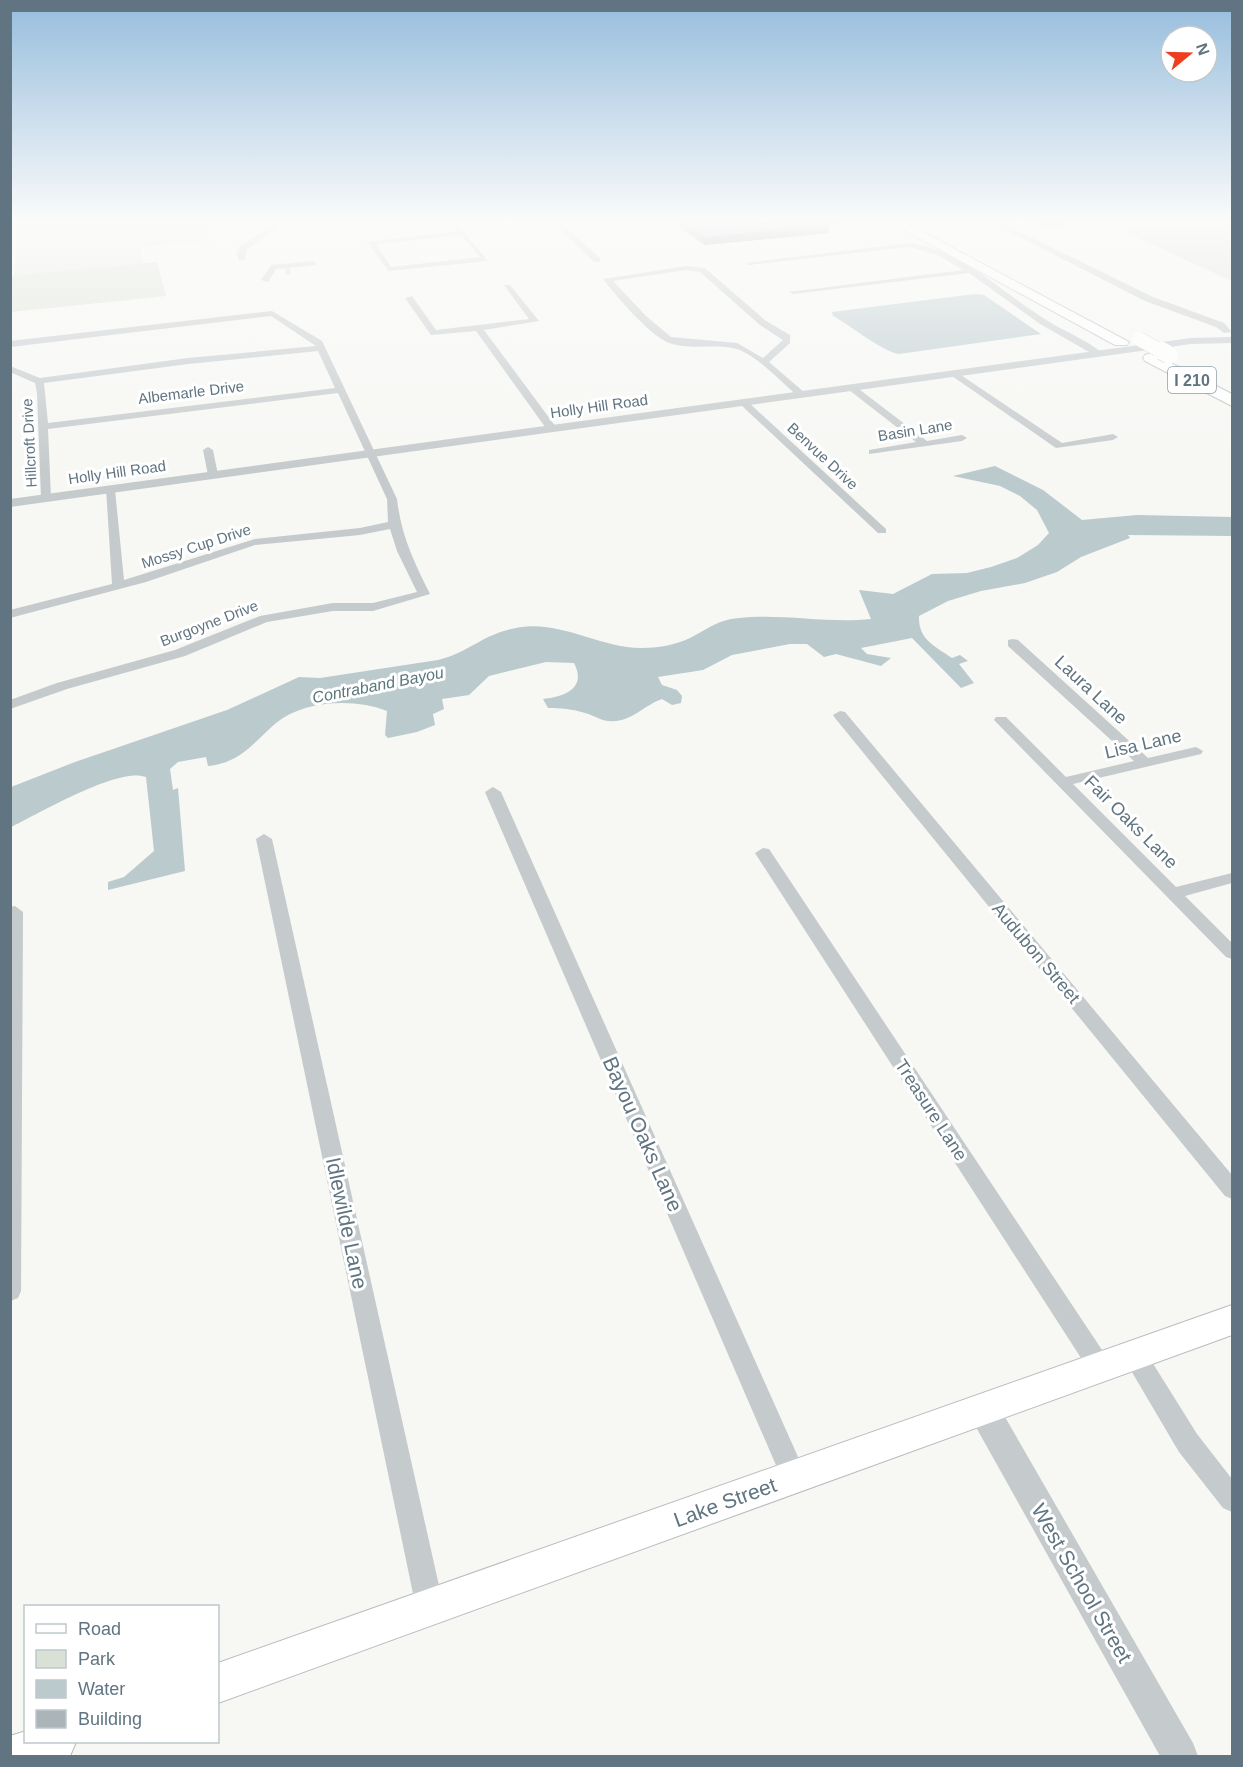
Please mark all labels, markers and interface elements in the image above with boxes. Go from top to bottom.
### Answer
north arrow [1159,24,1219,84]
text: N [1193,41,1213,58]
road number: I 210 [1168,367,1216,393]
street label: Albemarle Drive [137,377,245,407]
street label: Holly Hill Road [549,391,649,421]
street label: Hillcroft Drive [18,398,40,488]
street label: Basin Lane [877,416,953,444]
street label: Benvue Drive [784,419,862,493]
street label: Holly Hill Road [67,457,167,487]
street label: Mossy Cup Drive [139,520,253,572]
street label: Burgoyne Drive [158,597,260,649]
street label: Laura Lane [1051,652,1131,728]
water label: Contraband Bayou [311,664,445,706]
street label: Lisa Lane [1103,725,1183,763]
street label: Fair Oaks Lane [1080,771,1182,873]
street label: Audubon Street [988,899,1084,1007]
street label: Bayou Oaks Lane [599,1053,687,1215]
street label: Treasure Lane [891,1056,971,1164]
street label: Idlewilde Lane [322,1155,372,1291]
street label: Lake Street [671,1473,780,1531]
street label: West School Street [1027,1500,1137,1667]
legend [24,1605,219,1743]
text: Road [78,1619,121,1639]
text: Park [78,1649,116,1669]
text: Water [78,1679,125,1699]
text: Building [78,1709,142,1729]

